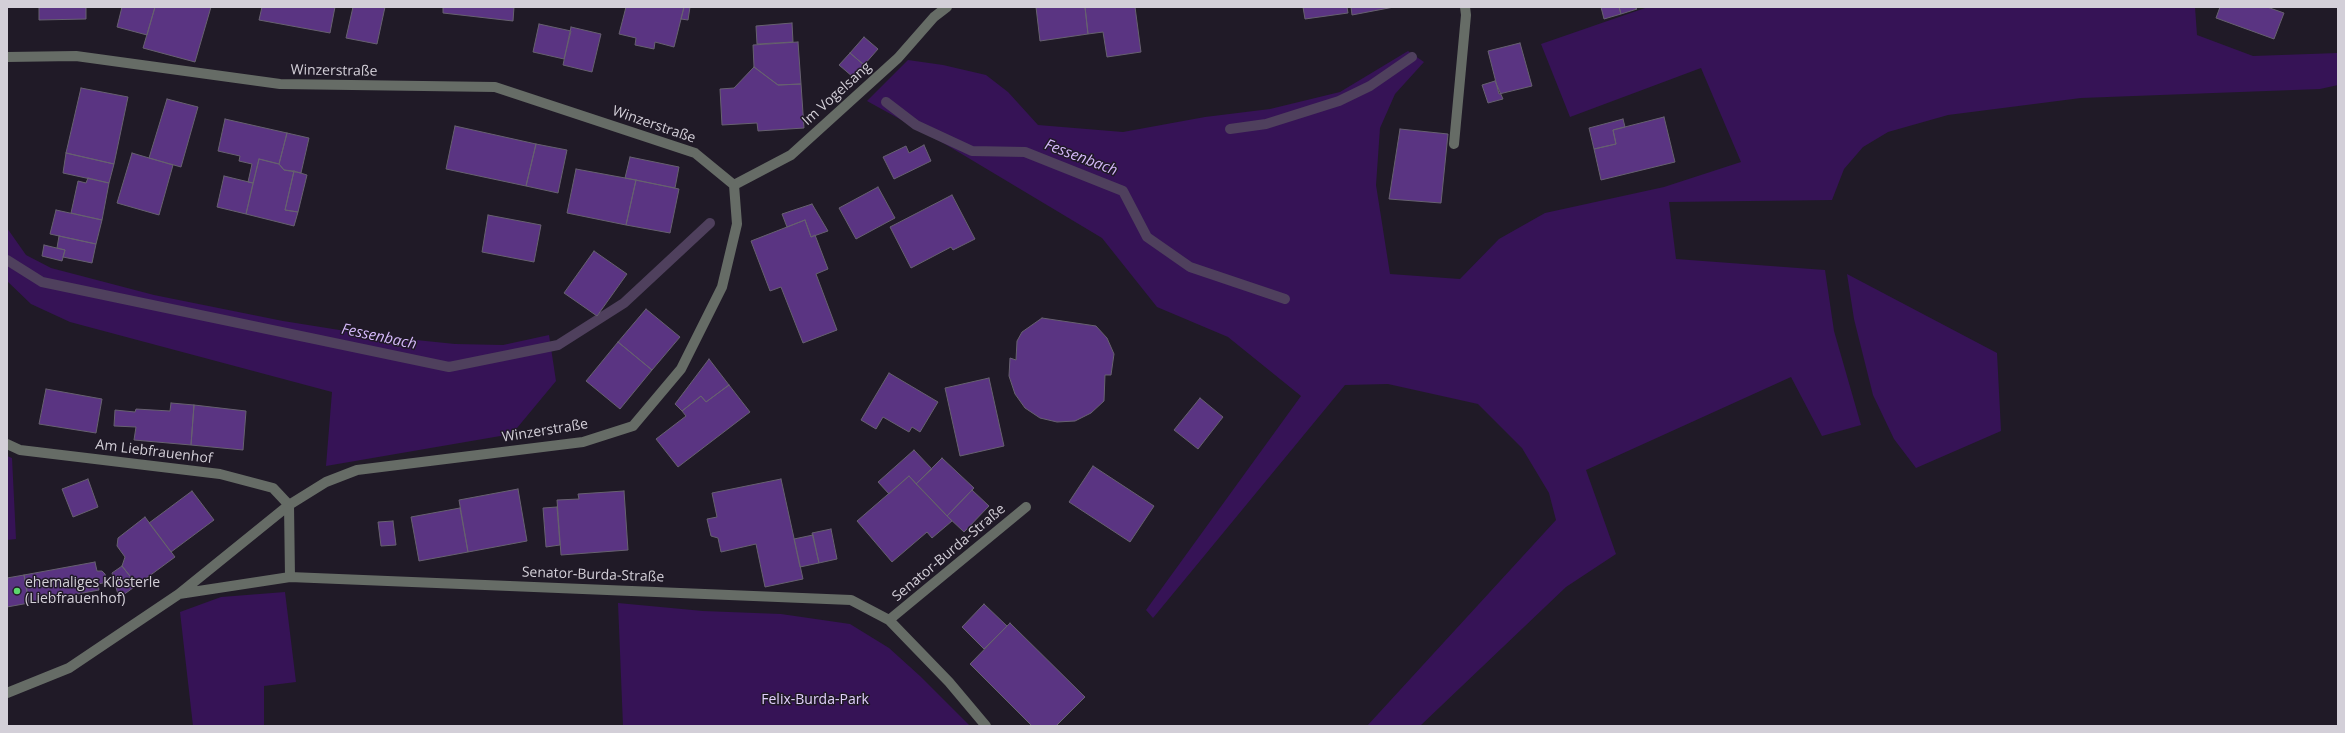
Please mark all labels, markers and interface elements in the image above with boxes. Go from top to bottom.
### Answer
street label: Im Vogelsang [799,59,875,129]
street label: Winzerstraße [290,62,378,80]
street label: Winzerstraße [610,103,698,147]
water label: Fessenbach [1042,136,1120,180]
water label: Fessenbach [340,320,418,354]
street label: Winzerstraße [501,416,589,446]
street label: Am Liebfrauenhof [95,436,213,468]
street label: Senator-Burda-Straße [889,501,1009,605]
street label: Senator-Burda-Straße [522,564,664,586]
place label: ehemaliges Klösterle (Liebfrauenhof) [25,575,160,608]
marker: ehemaliges Klösterle (Liebfrauenhof) [12,586,22,596]
park label: Felix-Burda-Park [761,692,869,708]

